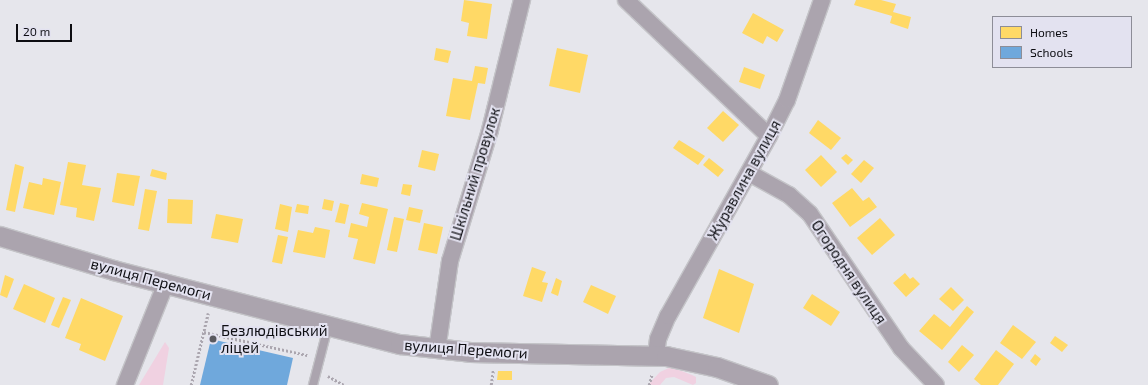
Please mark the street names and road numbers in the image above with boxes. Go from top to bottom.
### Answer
street label: Шкільний провулок [446,105,504,243]
street label: Журавлина вулиця [704,117,784,243]
street label: Огородня вулиця [808,217,890,327]
street label: вулиця Перемоги [89,254,213,304]
street label: вулиця Перемоги [404,336,528,362]

